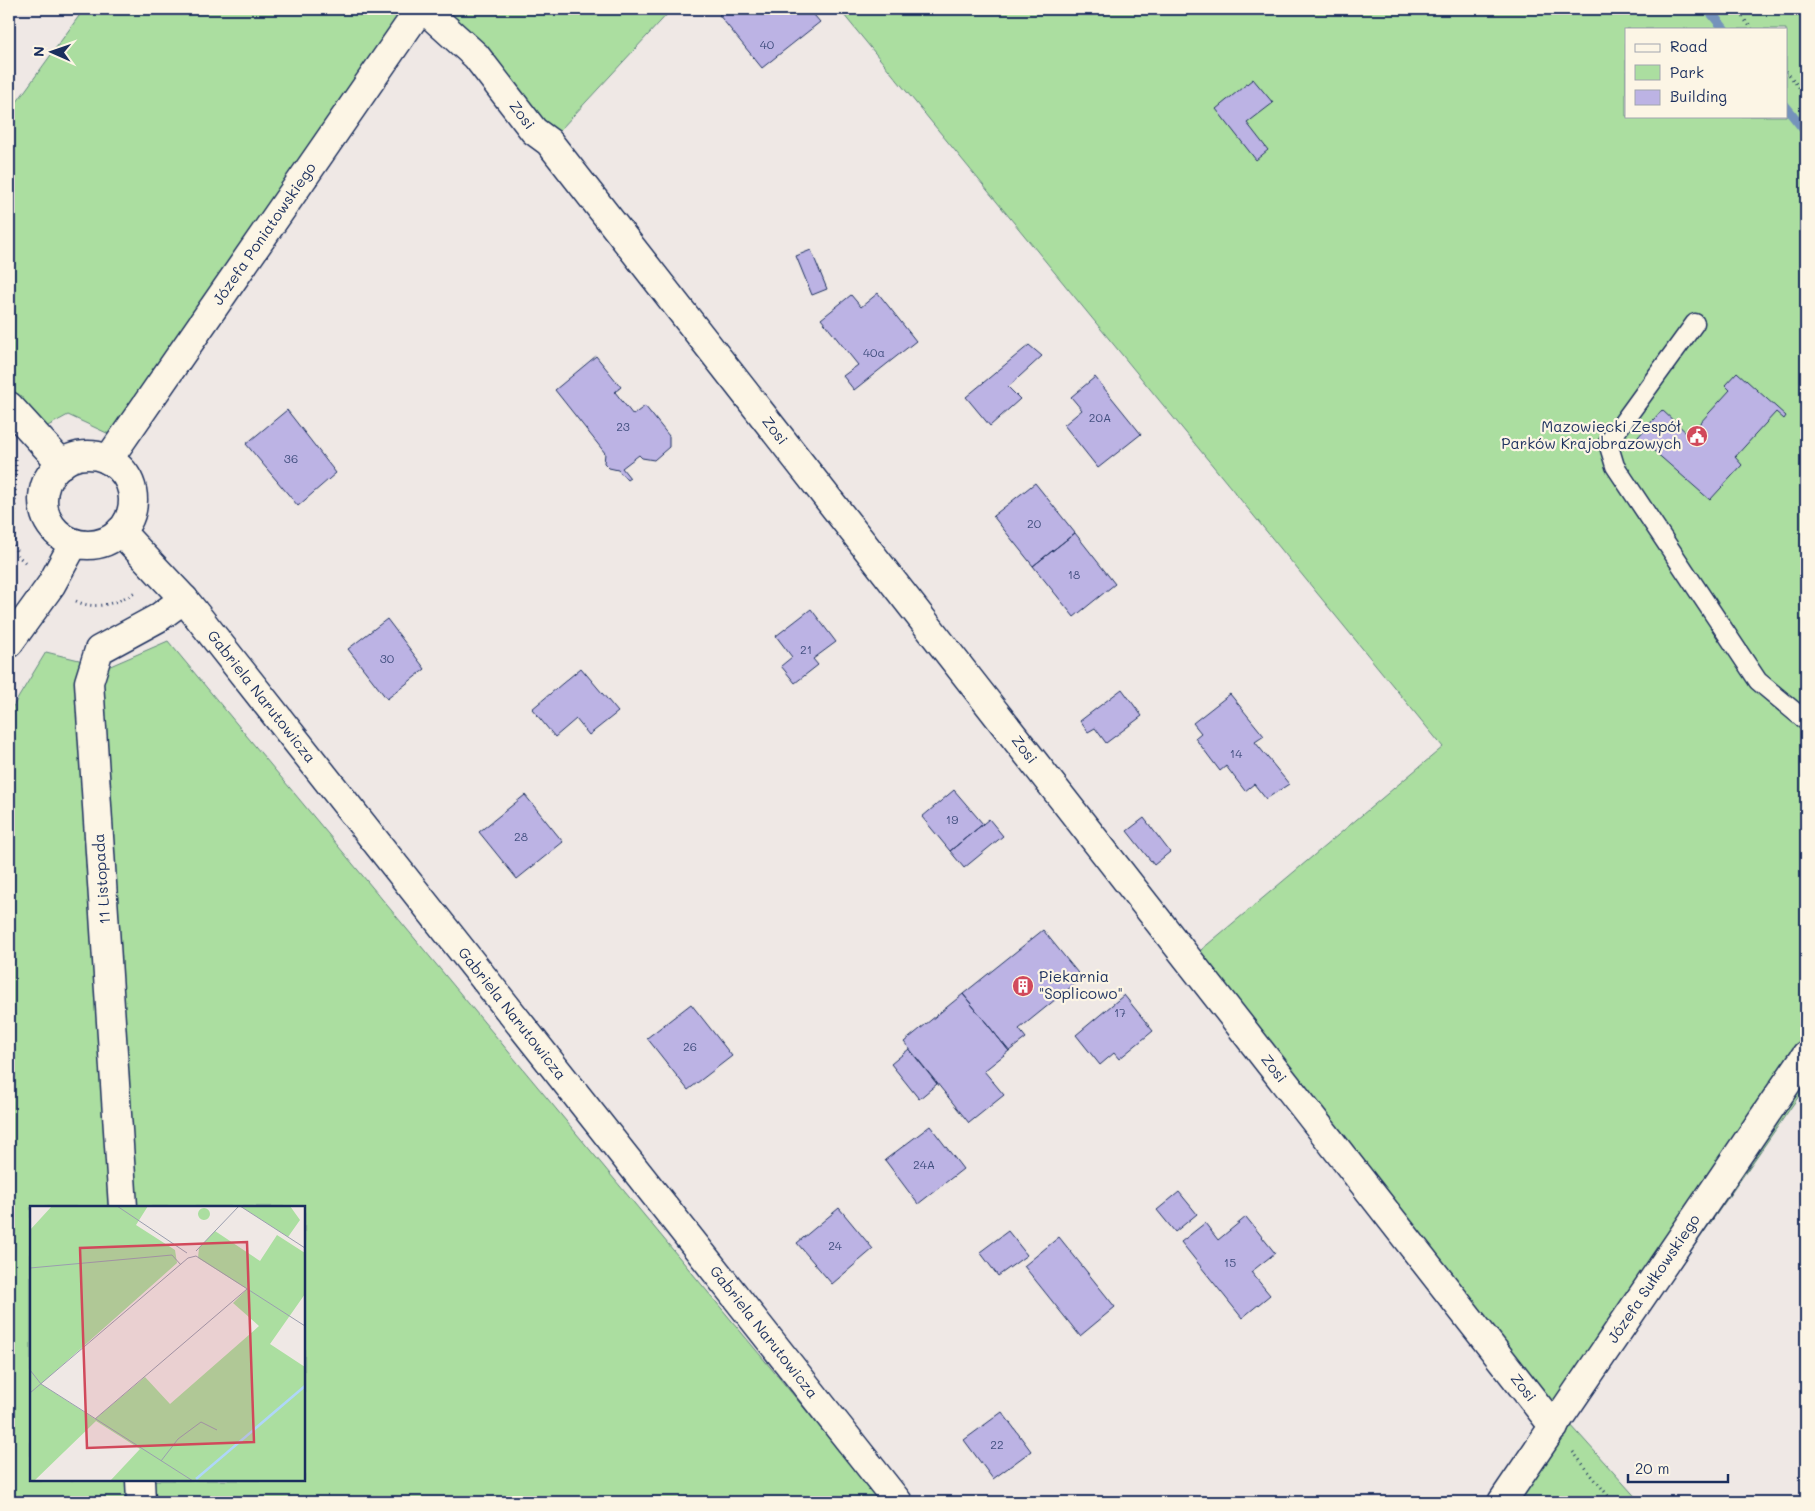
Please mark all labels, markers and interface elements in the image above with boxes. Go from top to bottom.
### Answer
north arrow [28,28,78,78]
legend [1625,28,1788,118]
house number: 40 [760,36,775,52]
text: Road [1670,36,1707,56]
text: N [29,46,48,57]
text: Park [1670,62,1704,82]
text: Building [1670,86,1727,106]
street label: Zosi [505,96,540,133]
street label: Józefa Poniatowskiego [207,158,320,308]
house number: 40a [863,344,885,360]
house number: 20A [1089,409,1111,425]
street label: Zosi [758,412,793,448]
place label: Mazowiecki Zespół Parków Krajobrazowych [1501,416,1681,453]
house number: 23 [616,418,630,434]
public building icon: Mazowiecki Zespół Parków Krajobrazowych [1685,424,1709,448]
house number: 36 [284,450,298,466]
house number: 20 [1027,515,1042,531]
house number: 18 [1068,566,1080,582]
street label: Gabriela Narutowicza [203,626,321,767]
house number: 21 [800,641,812,657]
house number: 30 [380,650,395,666]
street label: Zosi [1008,731,1042,767]
house number: 14 [1230,745,1242,761]
house number: 19 [946,811,958,827]
house number: 28 [514,828,528,844]
street label: 11 Listopada [88,833,114,925]
street label: Gabriela Narutowicza [454,943,571,1084]
place label: Piekarnia "Soplicowo" [1039,966,1123,1003]
building icon: Piekarnia "Soplicowo" [1011,974,1035,998]
house number: 17 [1114,1004,1126,1020]
house number: 26 [683,1038,697,1054]
street label: Zosi [1257,1050,1292,1086]
house number: 24A [913,1156,935,1172]
inset map [30,1206,305,1481]
street label: Józefa Sułkowskiego [1602,1210,1704,1346]
house number: 24 [828,1237,842,1253]
house number: 15 [1224,1254,1236,1270]
street label: Gabriela Narutowicza [706,1261,823,1402]
street label: Zosi [1507,1369,1541,1405]
house number: 22 [990,1436,1004,1452]
scale bar [1628,1451,1728,1483]
text: 20 m [1635,1458,1669,1478]

